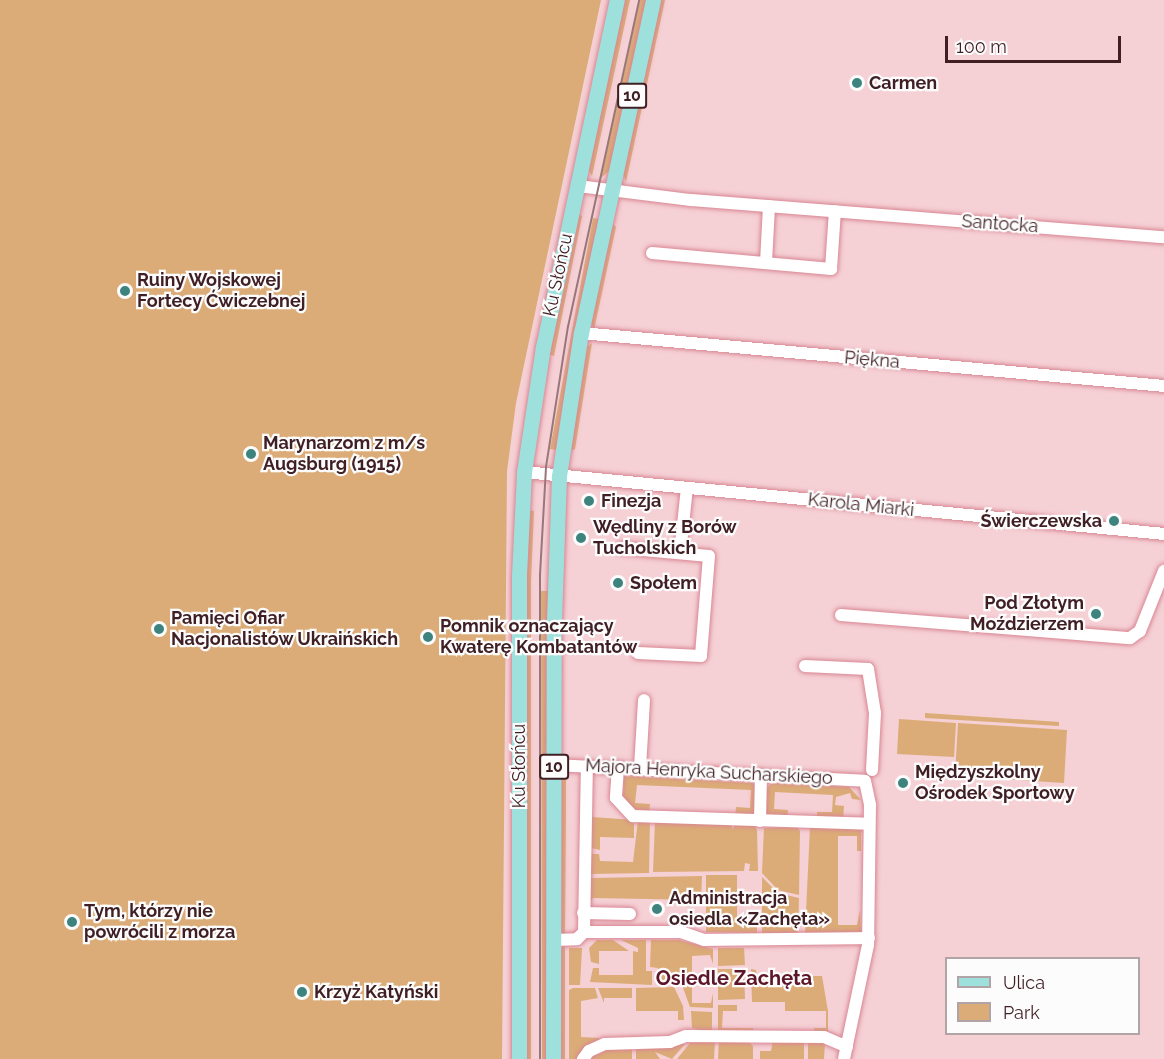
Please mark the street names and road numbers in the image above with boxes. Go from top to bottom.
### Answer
road number: 10 [617,83,647,109]
street label: Santocka [961,211,1039,237]
street label: Ku Słońcu [539,231,577,319]
street label: Piękna [843,347,901,373]
street label: Karola Miarki [807,489,915,521]
street label: Ku Słońcu [508,724,530,808]
road number: 10 [539,754,569,780]
street label: Majora Henryka Sucharskiego [585,755,833,789]

